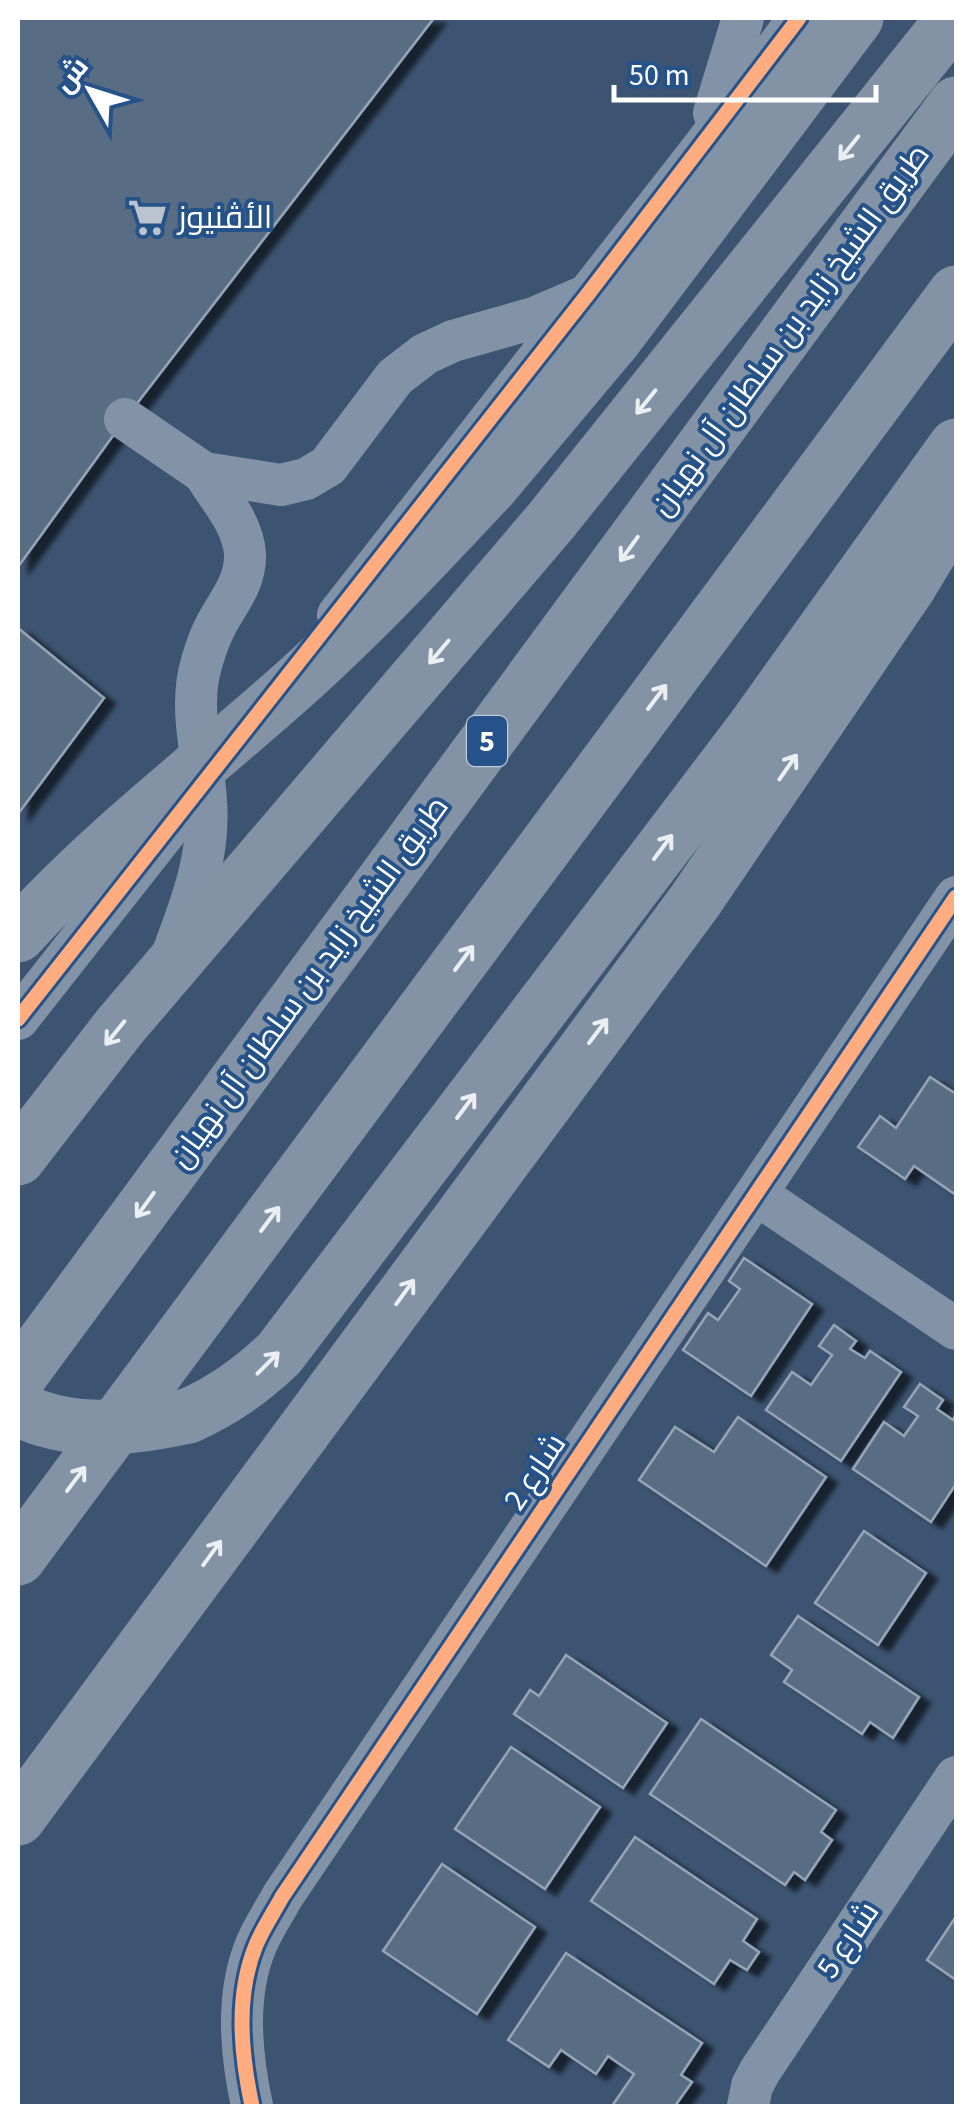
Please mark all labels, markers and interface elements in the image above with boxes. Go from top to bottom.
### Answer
north arrow [40,40,140,140]
scale bar [614,40,876,102]
text: ش [44,48,98,101]
text: 50 m [629,54,690,97]
street label: طريق الشيخ زايد بن سلطان آل نهيان [639,134,941,526]
one-way arrow [838,135,860,161]
place label: الأڤنيوز [176,195,272,241]
supermarket icon: الأڤنيوز [127,197,169,239]
one-way arrow [636,388,657,415]
one-way arrow [618,535,639,562]
one-way arrow [428,639,450,665]
one-way arrow [647,684,668,711]
road number: 5 [467,716,507,766]
one-way arrow [777,753,798,781]
street label: طريق الشيخ زايد بن سلطان آل نهيان [158,786,460,1178]
one-way arrow [653,834,674,861]
one-way arrow [453,945,474,972]
one-way arrow [588,1018,609,1045]
one-way arrow [104,1020,126,1046]
one-way arrow [456,1093,477,1120]
one-way arrow [135,1191,156,1218]
one-way arrow [259,1205,280,1233]
one-way arrow [394,1279,415,1306]
one-way arrow [256,1352,280,1376]
street label: شارع 2 [492,1424,578,1520]
one-way arrow [65,1466,86,1493]
one-way arrow [201,1540,222,1567]
street label: شارع 5 [805,1892,891,1988]

